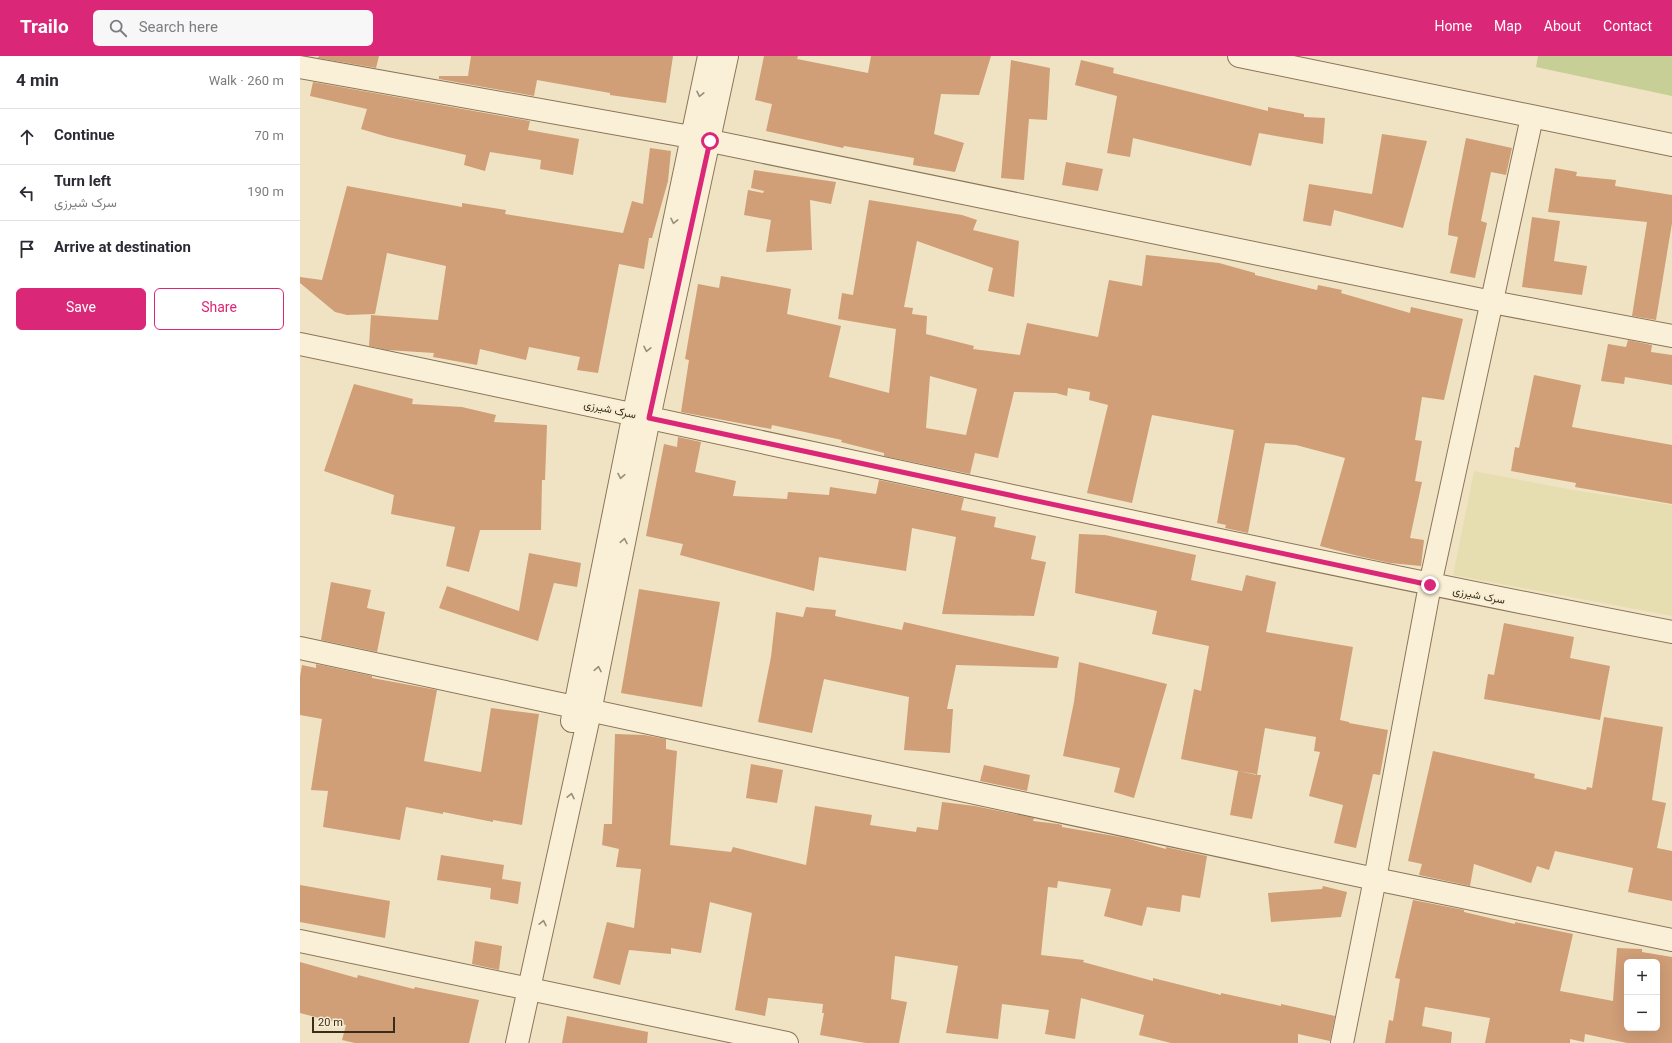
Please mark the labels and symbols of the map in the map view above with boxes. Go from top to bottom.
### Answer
one-way arrow [697,91,705,97]
route start [701,132,719,150]
one-way arrow [670,218,678,224]
one-way arrow [644,345,652,352]
street label: سرک شیرزی [582,397,638,424]
one-way arrow [617,473,626,479]
one-way arrow [619,538,628,544]
route end [1421,576,1439,594]
street label: سرک شیرزی [1451,583,1507,610]
one-way arrow [594,665,602,672]
one-way arrow [567,793,575,799]
one-way arrow [539,920,547,926]
scale bar [312,1015,395,1034]

